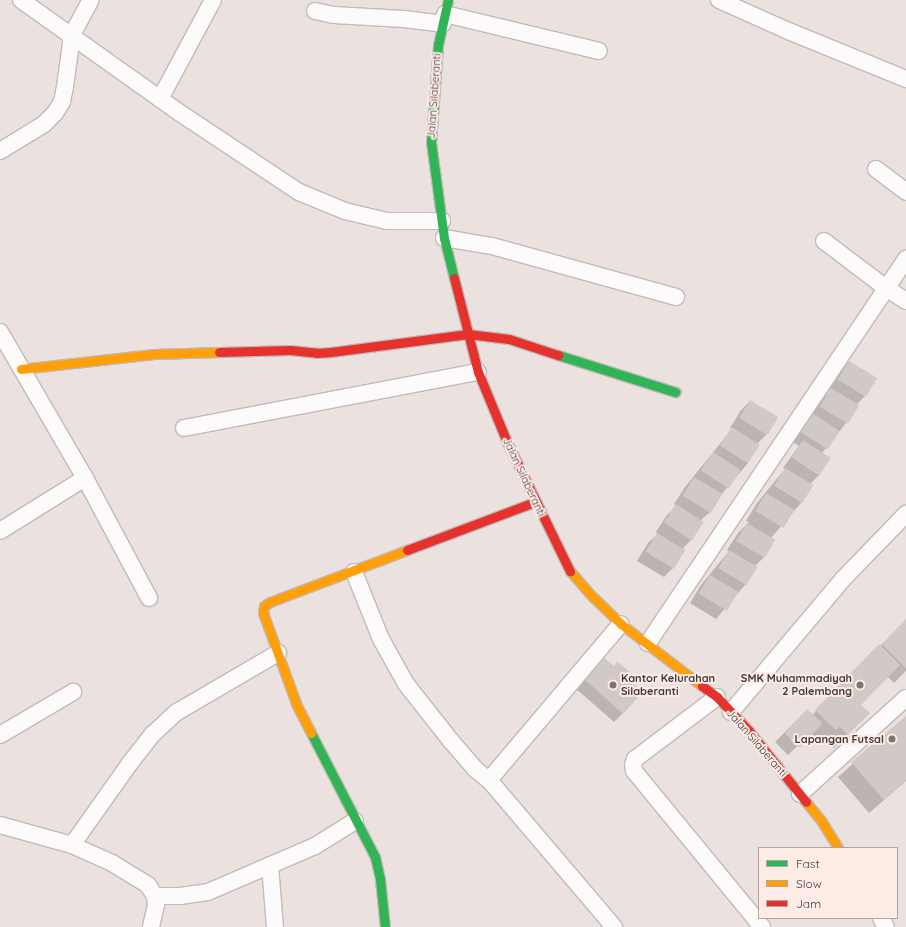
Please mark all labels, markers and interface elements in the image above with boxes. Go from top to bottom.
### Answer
street label: Jalan Silaberanti [424,53,444,139]
street label: Jalan Silaberanti [500,436,548,518]
place label: Kantor Kelurahan Silaberanti [621,672,715,698]
place label: SMK Muhammadiyah 2 Palembang [741,672,852,698]
marker: Kantor Kelurahan Silaberanti [608,680,618,690]
marker: SMK Muhammadiyah 2 Palembang [855,680,865,690]
street label: Jalan Silaberanti [724,706,790,780]
place label: Lapangan Futsal [795,732,884,746]
marker: Lapangan Futsal [887,734,897,744]
legend [758,847,898,919]
text: Fast [796,856,820,871]
text: Slow [796,876,822,891]
text: Jam [796,896,821,911]

